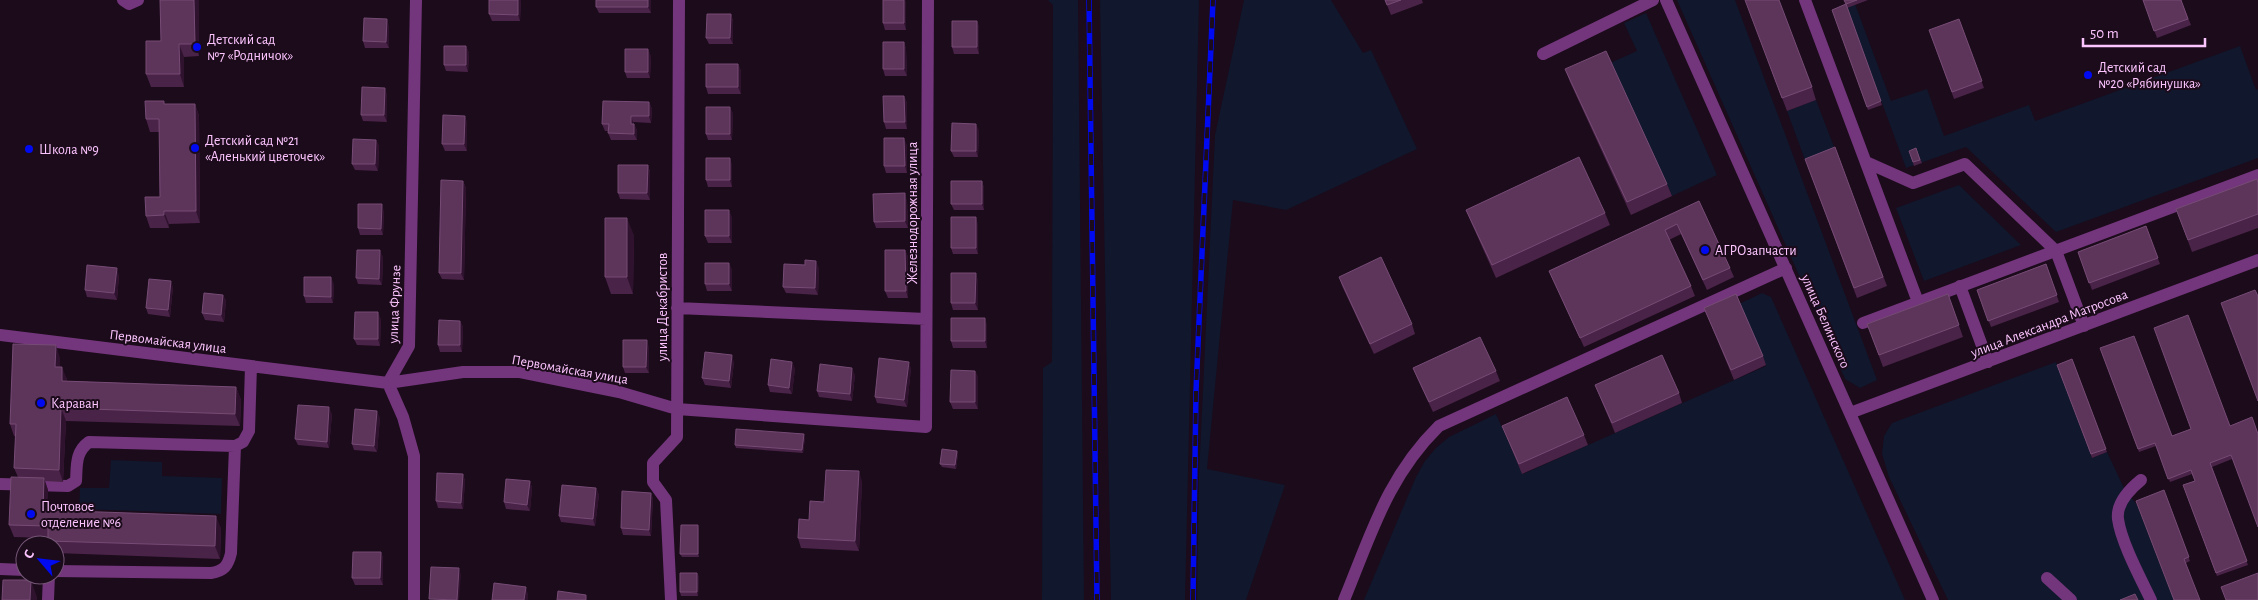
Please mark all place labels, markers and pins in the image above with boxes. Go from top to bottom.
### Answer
place label: Детский сад №7 «Родничок» [207,33,293,63]
marker: Детский сад №7 «Родничок» [191,41,203,53]
place label: Детский сад №20 «Рябинушка» [2098,61,2201,91]
marker: Детский сад №20 «Рябинушка» [2082,69,2094,81]
place label: Детский сад №21 «Аленький цветочек» [205,134,325,164]
marker: Детский сад №21 «Аленький цветочек» [189,142,201,154]
marker: Школа №9 [23,143,35,155]
place label: Школа №9 [39,143,99,157]
marker: АГРОзапчасти [1699,244,1711,256]
place label: АГРОзапчасти [1715,244,1797,258]
marker: Караван [35,397,47,409]
place label: Караван [51,397,99,411]
place label: Почтовое отделение №6 [41,500,121,530]
marker: Почтовое отделение №6 [25,508,37,520]

